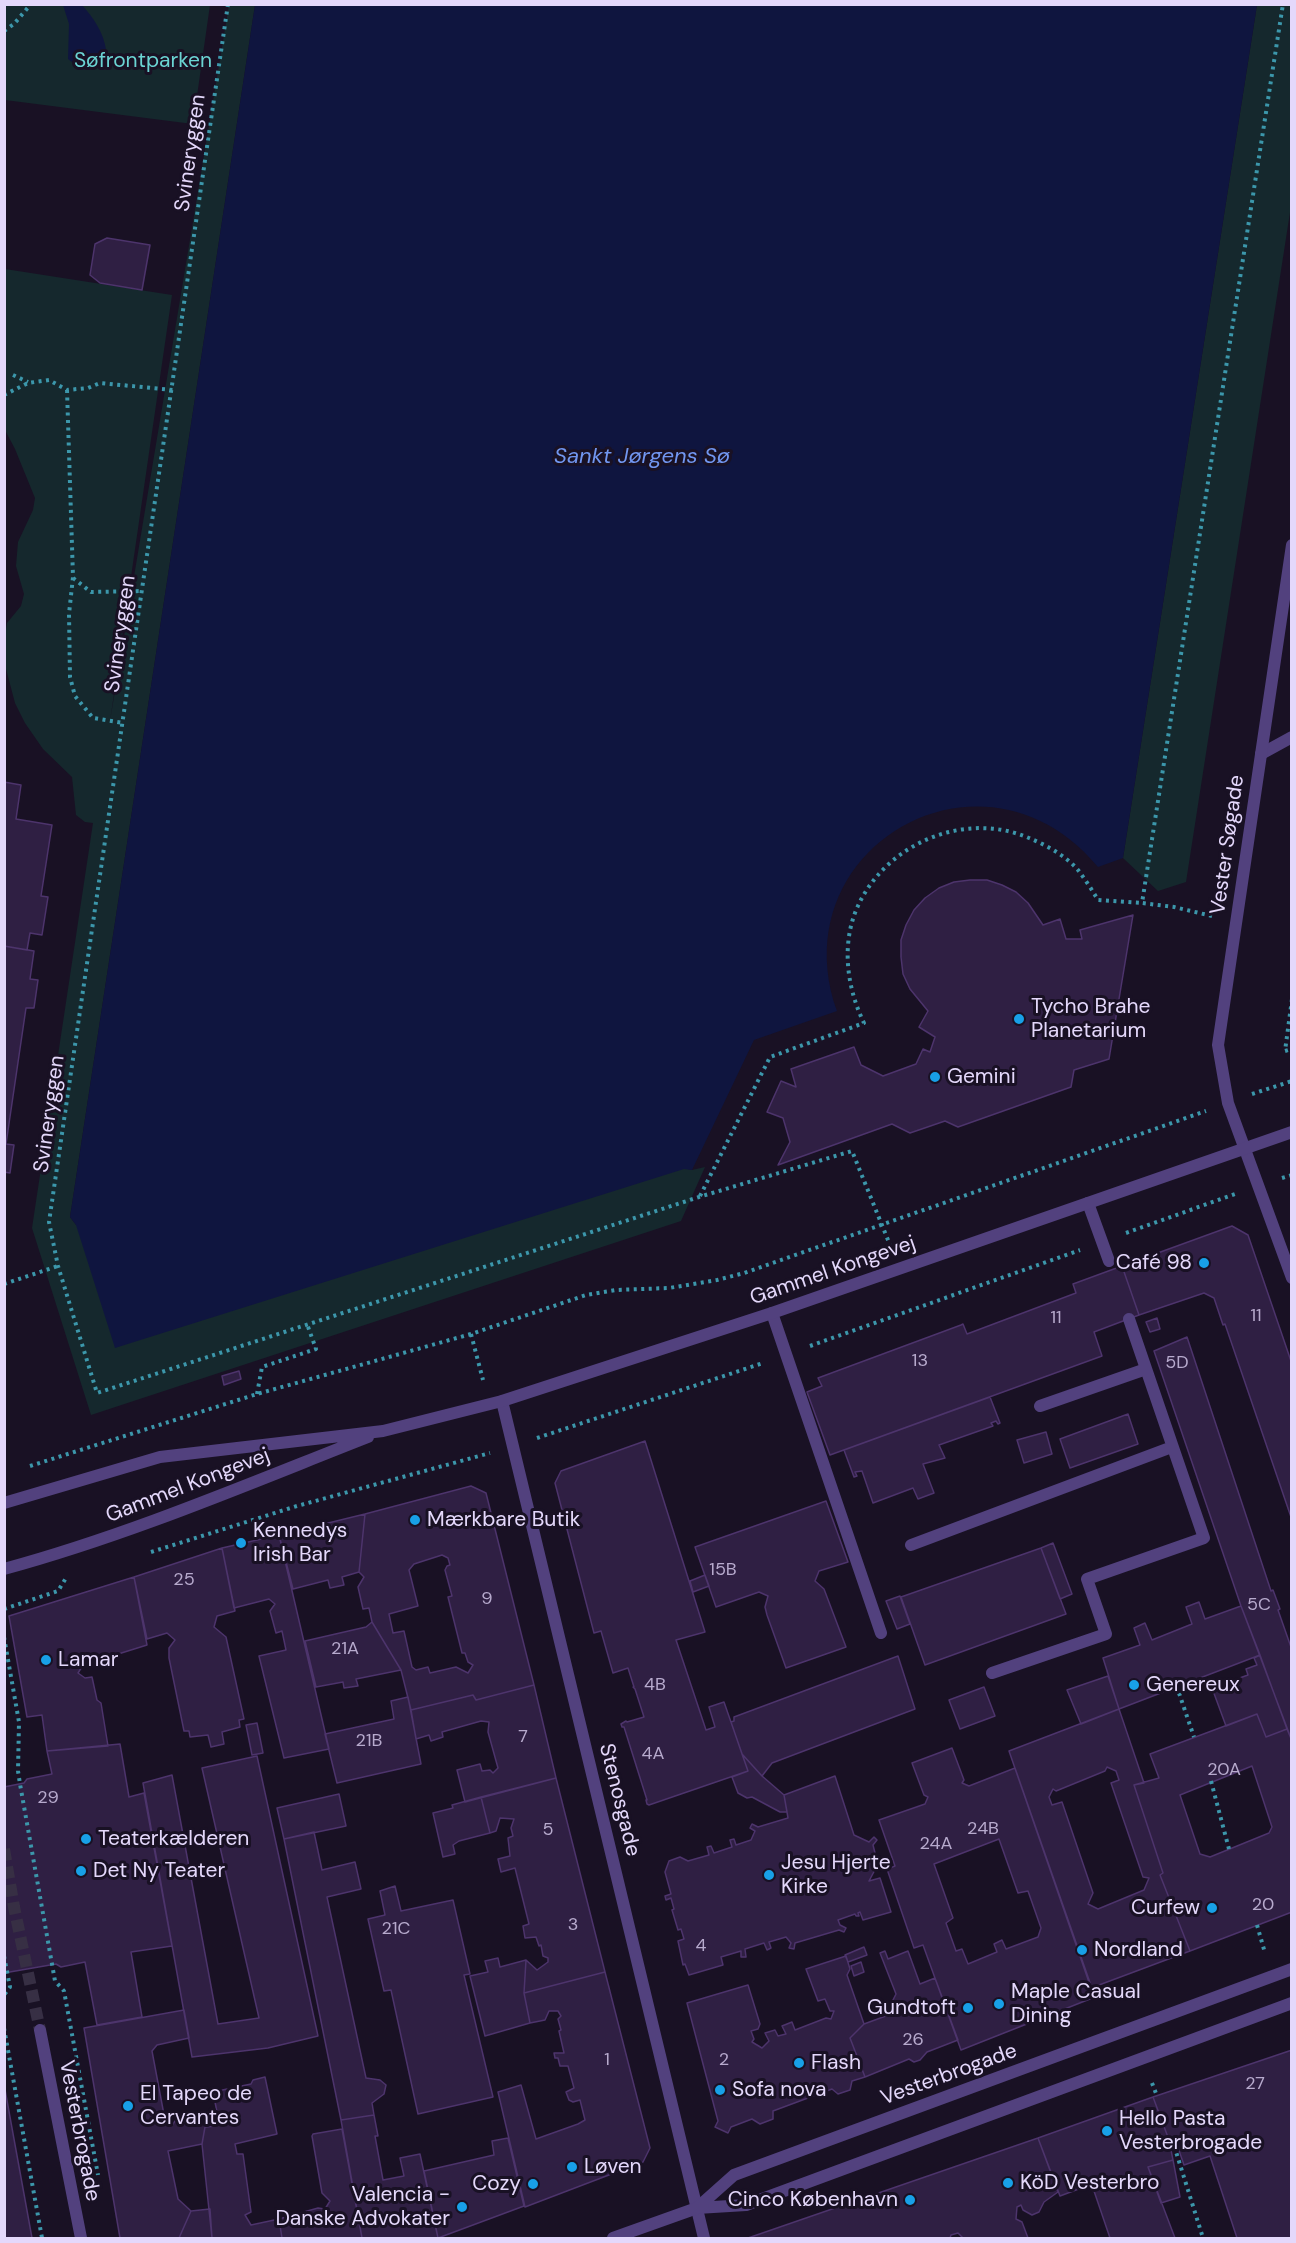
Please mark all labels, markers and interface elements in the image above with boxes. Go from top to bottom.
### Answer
park label: Søfrontparken [74,48,212,74]
street label: Svineryggen [170,93,212,213]
water label: Sankt Jørgens Sø [554,444,730,470]
street label: Svineryggen [100,574,142,694]
street label: Vester Søgade [1206,773,1250,917]
place label: Tycho Brahe Planetarium [1031,994,1150,1044]
marker: Tycho Brahe Planetarium [1012,1012,1026,1026]
street label: Svineryggen [29,1054,71,1174]
place label: Gemini [947,1064,1016,1090]
marker: Gemini [928,1070,942,1084]
street label: Gammel Kongevej [747,1231,919,1311]
place label: Café 98 [1116,1250,1192,1276]
marker: Café 98 [1197,1256,1211,1270]
house number: 11 [1250,1305,1262,1327]
house number: 11 [1050,1307,1062,1329]
house number: 13 [912,1350,928,1372]
house number: 5D [1165,1352,1189,1374]
street label: Gammel Kongevej [103,1443,273,1529]
place label: Mærkbare Butik [427,1507,580,1533]
marker: Mærkbare Butik [408,1513,422,1527]
place label: Kennedys Irish Bar [253,1518,347,1568]
marker: Kennedys Irish Bar [234,1536,248,1550]
house number: 15B [709,1559,737,1581]
house number: 25 [173,1569,195,1591]
house number: 9 [481,1588,493,1610]
house number: 5C [1247,1594,1271,1616]
house number: 21A [331,1638,359,1660]
place label: Lamar [58,1647,118,1673]
marker: Lamar [39,1653,53,1667]
place label: Genereux [1146,1672,1240,1698]
house number: 4B [644,1674,666,1696]
marker: Genereux [1127,1678,1141,1692]
house number: 7 [518,1726,528,1748]
house number: 21B [356,1730,382,1752]
street label: Stenosgade [593,1741,645,1859]
house number: 4A [642,1743,664,1765]
house number: 20A [1207,1759,1241,1781]
house number: 29 [37,1787,59,1809]
house number: 24B [967,1818,999,1840]
house number: 5 [543,1819,553,1841]
place label: Teaterkælderen [98,1826,249,1852]
marker: Teaterkælderen [79,1832,93,1846]
house number: 24A [920,1833,952,1855]
place label: Jesu Hjerte Kirke [781,1850,891,1900]
place label: Det Ny Teater [93,1858,225,1884]
marker: Det Ny Teater [74,1864,88,1878]
marker: Jesu Hjerte Kirke [762,1868,776,1882]
house number: 20 [1252,1894,1274,1916]
place label: Curfew [1131,1895,1200,1921]
marker: Curfew [1205,1901,1219,1915]
house number: 3 [568,1914,578,1936]
house number: 21C [382,1918,410,1940]
house number: 4 [696,1935,706,1957]
place label: Nordland [1094,1937,1183,1963]
marker: Nordland [1075,1943,1089,1957]
place label: Maple Casual Dining [1011,1979,1141,2029]
place label: Gundtoft [867,1995,956,2021]
marker: Maple Casual Dining [992,1997,1006,2011]
marker: Gundtoft [961,2001,975,2015]
house number: 26 [902,2029,924,2051]
street label: Vesterbrogade [877,2039,1021,2111]
house number: 1 [604,2049,610,2071]
house number: 2 [719,2049,729,2071]
place label: Flash [811,2050,861,2076]
marker: Flash [792,2056,806,2070]
street label: Vesterbrogade [53,2058,105,2204]
house number: 27 [1245,2073,1265,2095]
place label: Sofa nova [732,2077,826,2103]
place label: El Tapeo de Cervantes [140,2081,252,2131]
marker: Sofa nova [713,2083,727,2097]
marker: El Tapeo de Cervantes [121,2099,135,2113]
place label: Hello Pasta Vesterbrogade [1119,2106,1262,2156]
marker: Hello Pasta Vesterbrogade [1100,2124,1114,2138]
place label: Løven [584,2154,642,2180]
marker: Løven [565,2160,579,2174]
place label: KöD Vesterbro [1020,2170,1159,2196]
place label: Cozy [472,2171,521,2197]
marker: KöD Vesterbro [1001,2176,1015,2190]
marker: Cozy [526,2177,540,2191]
place label: Valencia - Danske Advokater [275,2182,450,2232]
place label: Cinco København [728,2187,898,2213]
marker: Cinco København [903,2193,917,2207]
marker: Valencia - Danske Advokater [455,2200,469,2214]

